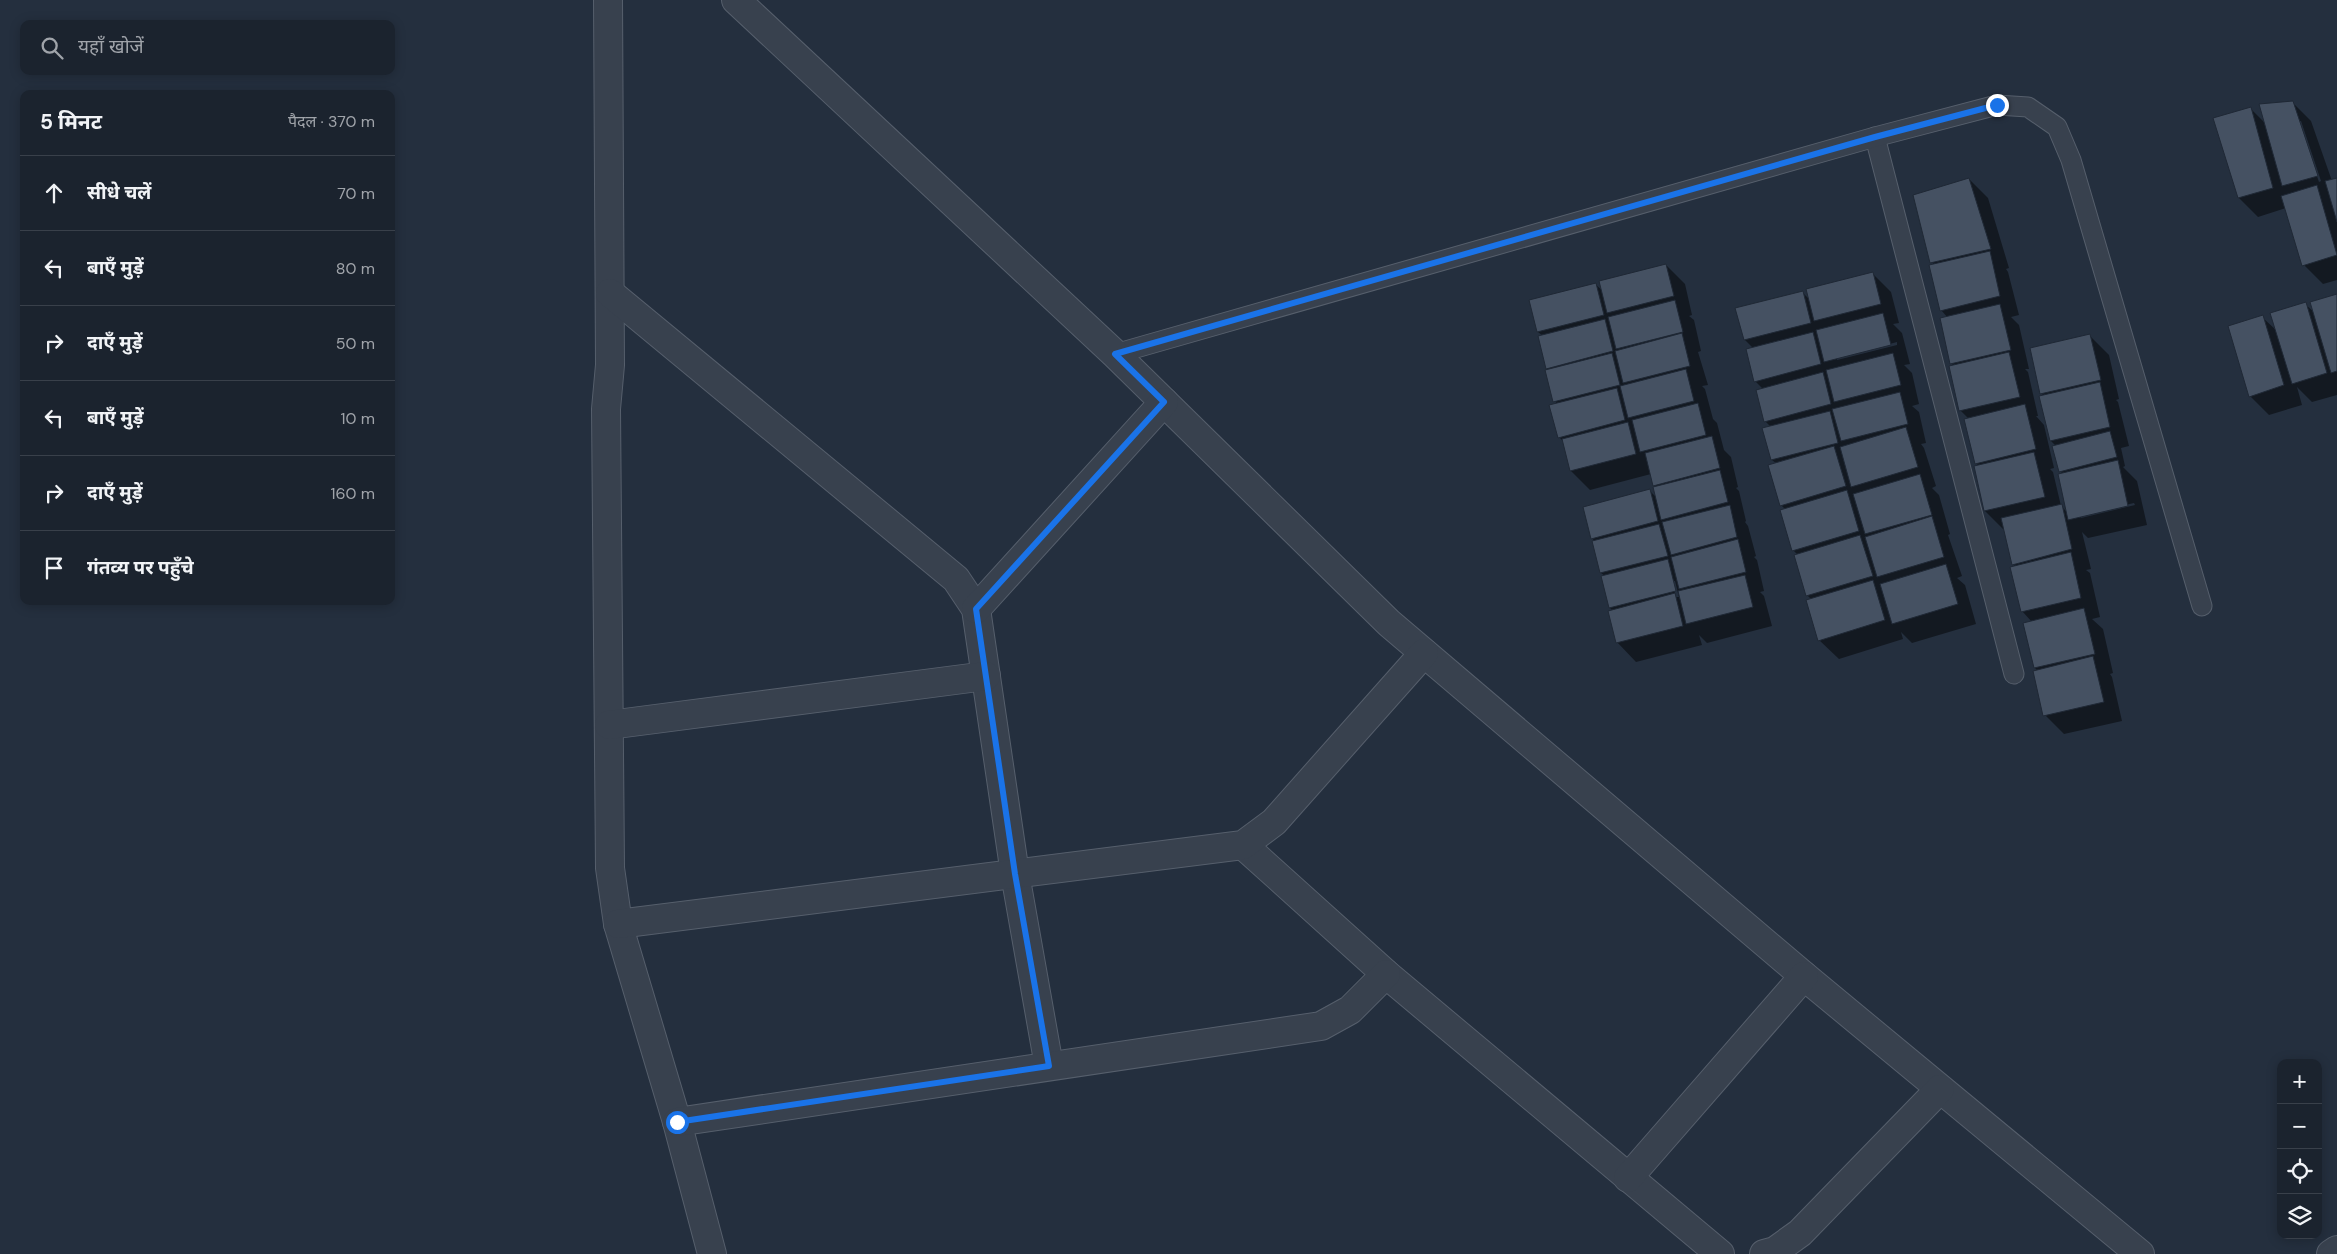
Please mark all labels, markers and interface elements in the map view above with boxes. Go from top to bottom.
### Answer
search box [20,20,395,75]
icon: search [38,34,66,62]
text: यहाँ खोजें [78,34,144,59]
route end [1986,94,2009,117]
text: 5 मिनट [40,108,102,136]
text: पैदल · 370 m [288,111,375,132]
icon: ahead [40,179,68,207]
text: सीधे चलें [87,180,151,205]
text: 70 m [337,183,375,204]
icon: left [40,254,68,282]
text: बाएँ मुड़ें [87,255,144,280]
text: 80 m [336,258,375,279]
icon: right [40,329,68,357]
text: दाएँ मुड़ें [87,330,142,355]
text: 50 m [336,333,375,354]
icon: left [40,404,68,432]
text: बाएँ मुड़ें [87,405,144,430]
text: 10 m [341,408,375,429]
icon: right [40,479,68,507]
text: दाएँ मुड़ें [87,480,142,505]
text: 160 m [331,483,375,504]
icon: arrive [40,554,68,582]
text: गंतव्य पर पहुँचे [87,555,194,580]
map controls [2277,1059,2322,1239]
button: + [2277,1059,2322,1104]
button: − [2277,1104,2322,1149]
route start [666,1111,689,1134]
button: locate [2277,1149,2322,1194]
button: layers [2277,1194,2322,1239]

